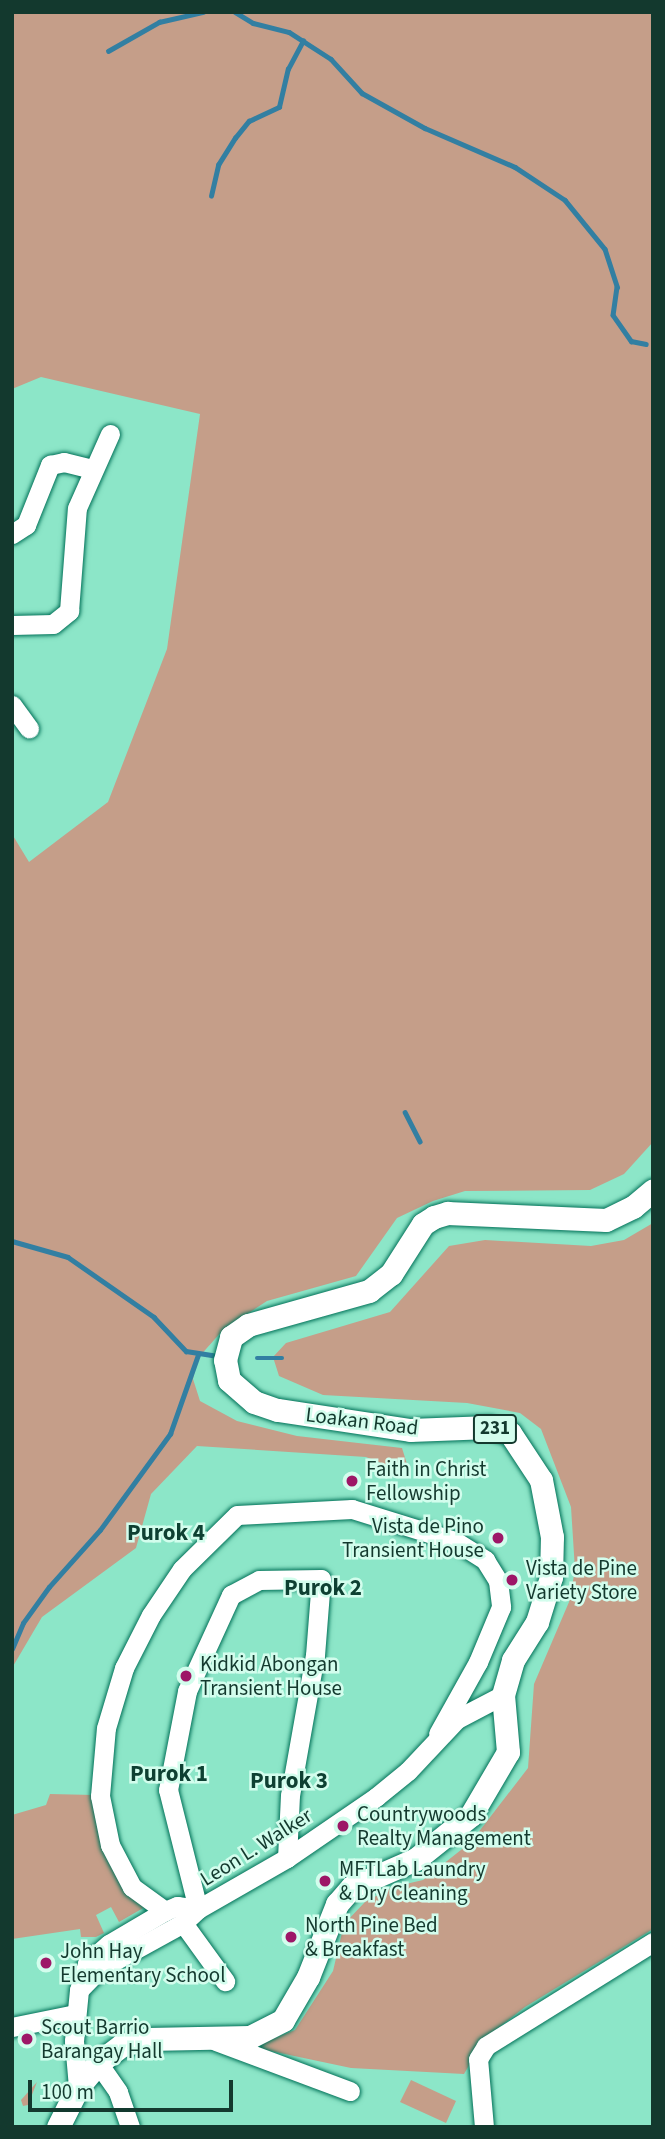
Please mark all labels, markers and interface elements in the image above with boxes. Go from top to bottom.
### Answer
street label: Loakan Road [304,1402,420,1440]
road number: 231 [472,1414,518,1444]
place label: Faith in Christ Fellowship [366,1456,486,1506]
marker: Faith in Christ Fellowship [344,1473,360,1489]
place label: Vista de Pino Transient House [342,1513,484,1563]
district label: Purok 4 [127,1519,205,1547]
marker: Vista de Pino Transient House [490,1530,506,1546]
place label: Vista de Pine Variety Store [526,1555,637,1605]
marker: Vista de Pine Variety Store [504,1572,520,1588]
district label: Purok 2 [284,1574,362,1602]
place label: Kidkid Abongan Transient House [200,1651,342,1701]
marker: Kidkid Abongan Transient House [178,1668,194,1684]
district label: Purok 1 [130,1760,208,1788]
district label: Purok 3 [250,1767,328,1795]
place label: Countrywoods Realty Management [357,1801,531,1851]
street label: Leon L. Walker [196,1803,316,1891]
marker: Countrywoods Realty Management [335,1818,351,1834]
place label: MFTLab Laundry & Dry Cleaning [339,1856,485,1906]
marker: MFTLab Laundry & Dry Cleaning [317,1873,333,1889]
place label: North Pine Bed & Breakfast [305,1912,438,1962]
marker: North Pine Bed & Breakfast [283,1929,299,1945]
place label: John Hay Elementary School [60,1938,226,1988]
marker: John Hay Elementary School [38,1955,54,1971]
place label: Scout Barrio Barangay Hall [41,2014,163,2064]
marker: Scout Barrio Barangay Hall [19,2031,35,2047]
scale bar [32,2066,236,2110]
text: 100 m [41,2077,94,2107]

